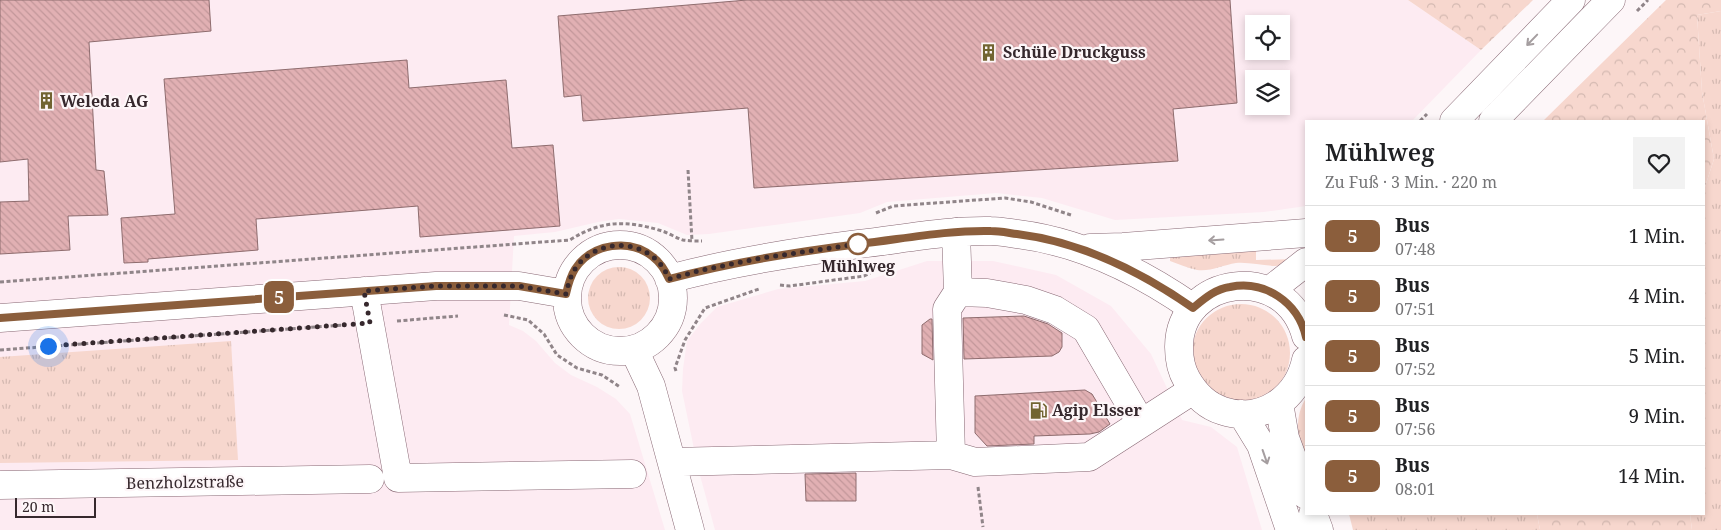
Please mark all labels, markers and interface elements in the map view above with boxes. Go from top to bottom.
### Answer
map controls [1245,15,1290,115]
button: locate [1245,15,1290,60]
one-way arrow [1527,34,1539,46]
place label: Schüle Druckguss [1003,41,1146,63]
building icon: Schüle Druckguss [979,42,999,62]
button: layers [1245,70,1290,115]
place label: Weleda AG [60,90,148,112]
building icon: Weleda AG [36,91,56,111]
text: Mühlweg [1325,135,1434,168]
button: heart [1633,137,1685,189]
text: Zu Fuß · 3 Min. · 220 m [1325,171,1497,193]
text: Bus [1395,212,1430,238]
text: 1 Min. [1629,223,1685,249]
text: 5 [1347,224,1358,248]
marker: Mühlweg [847,233,869,255]
one-way arrow [1208,236,1224,245]
text: 07:48 [1395,238,1435,260]
place label: Mühlweg [821,255,895,277]
text: Bus [1395,272,1430,298]
line badge: 5 [263,281,295,313]
text: 4 Min. [1629,283,1685,309]
text: 5 [1347,284,1358,308]
text: 5 [274,285,284,309]
text: 07:51 [1395,298,1435,320]
text: Bus [1395,332,1430,358]
your location [36,334,61,359]
text: 5 Min. [1629,343,1685,369]
text: 5 [1347,344,1358,368]
text: 07:52 [1395,358,1435,380]
text: Bus [1395,392,1430,418]
place label: Agip Elsser [1052,399,1142,421]
fuel station icon: Agip Elsser [1028,400,1048,420]
text: 9 Min. [1629,403,1685,429]
text: 5 [1347,404,1358,428]
text: 07:56 [1395,418,1435,440]
one-way arrow [1261,449,1270,464]
text: Bus [1395,452,1430,478]
text: 14 Min. [1618,463,1685,489]
text: 5 [1347,464,1358,488]
street label: Benzholzstraße [126,470,244,494]
text: 08:01 [1395,478,1435,500]
scale bar [15,495,96,518]
text: 20 m [22,497,55,516]

